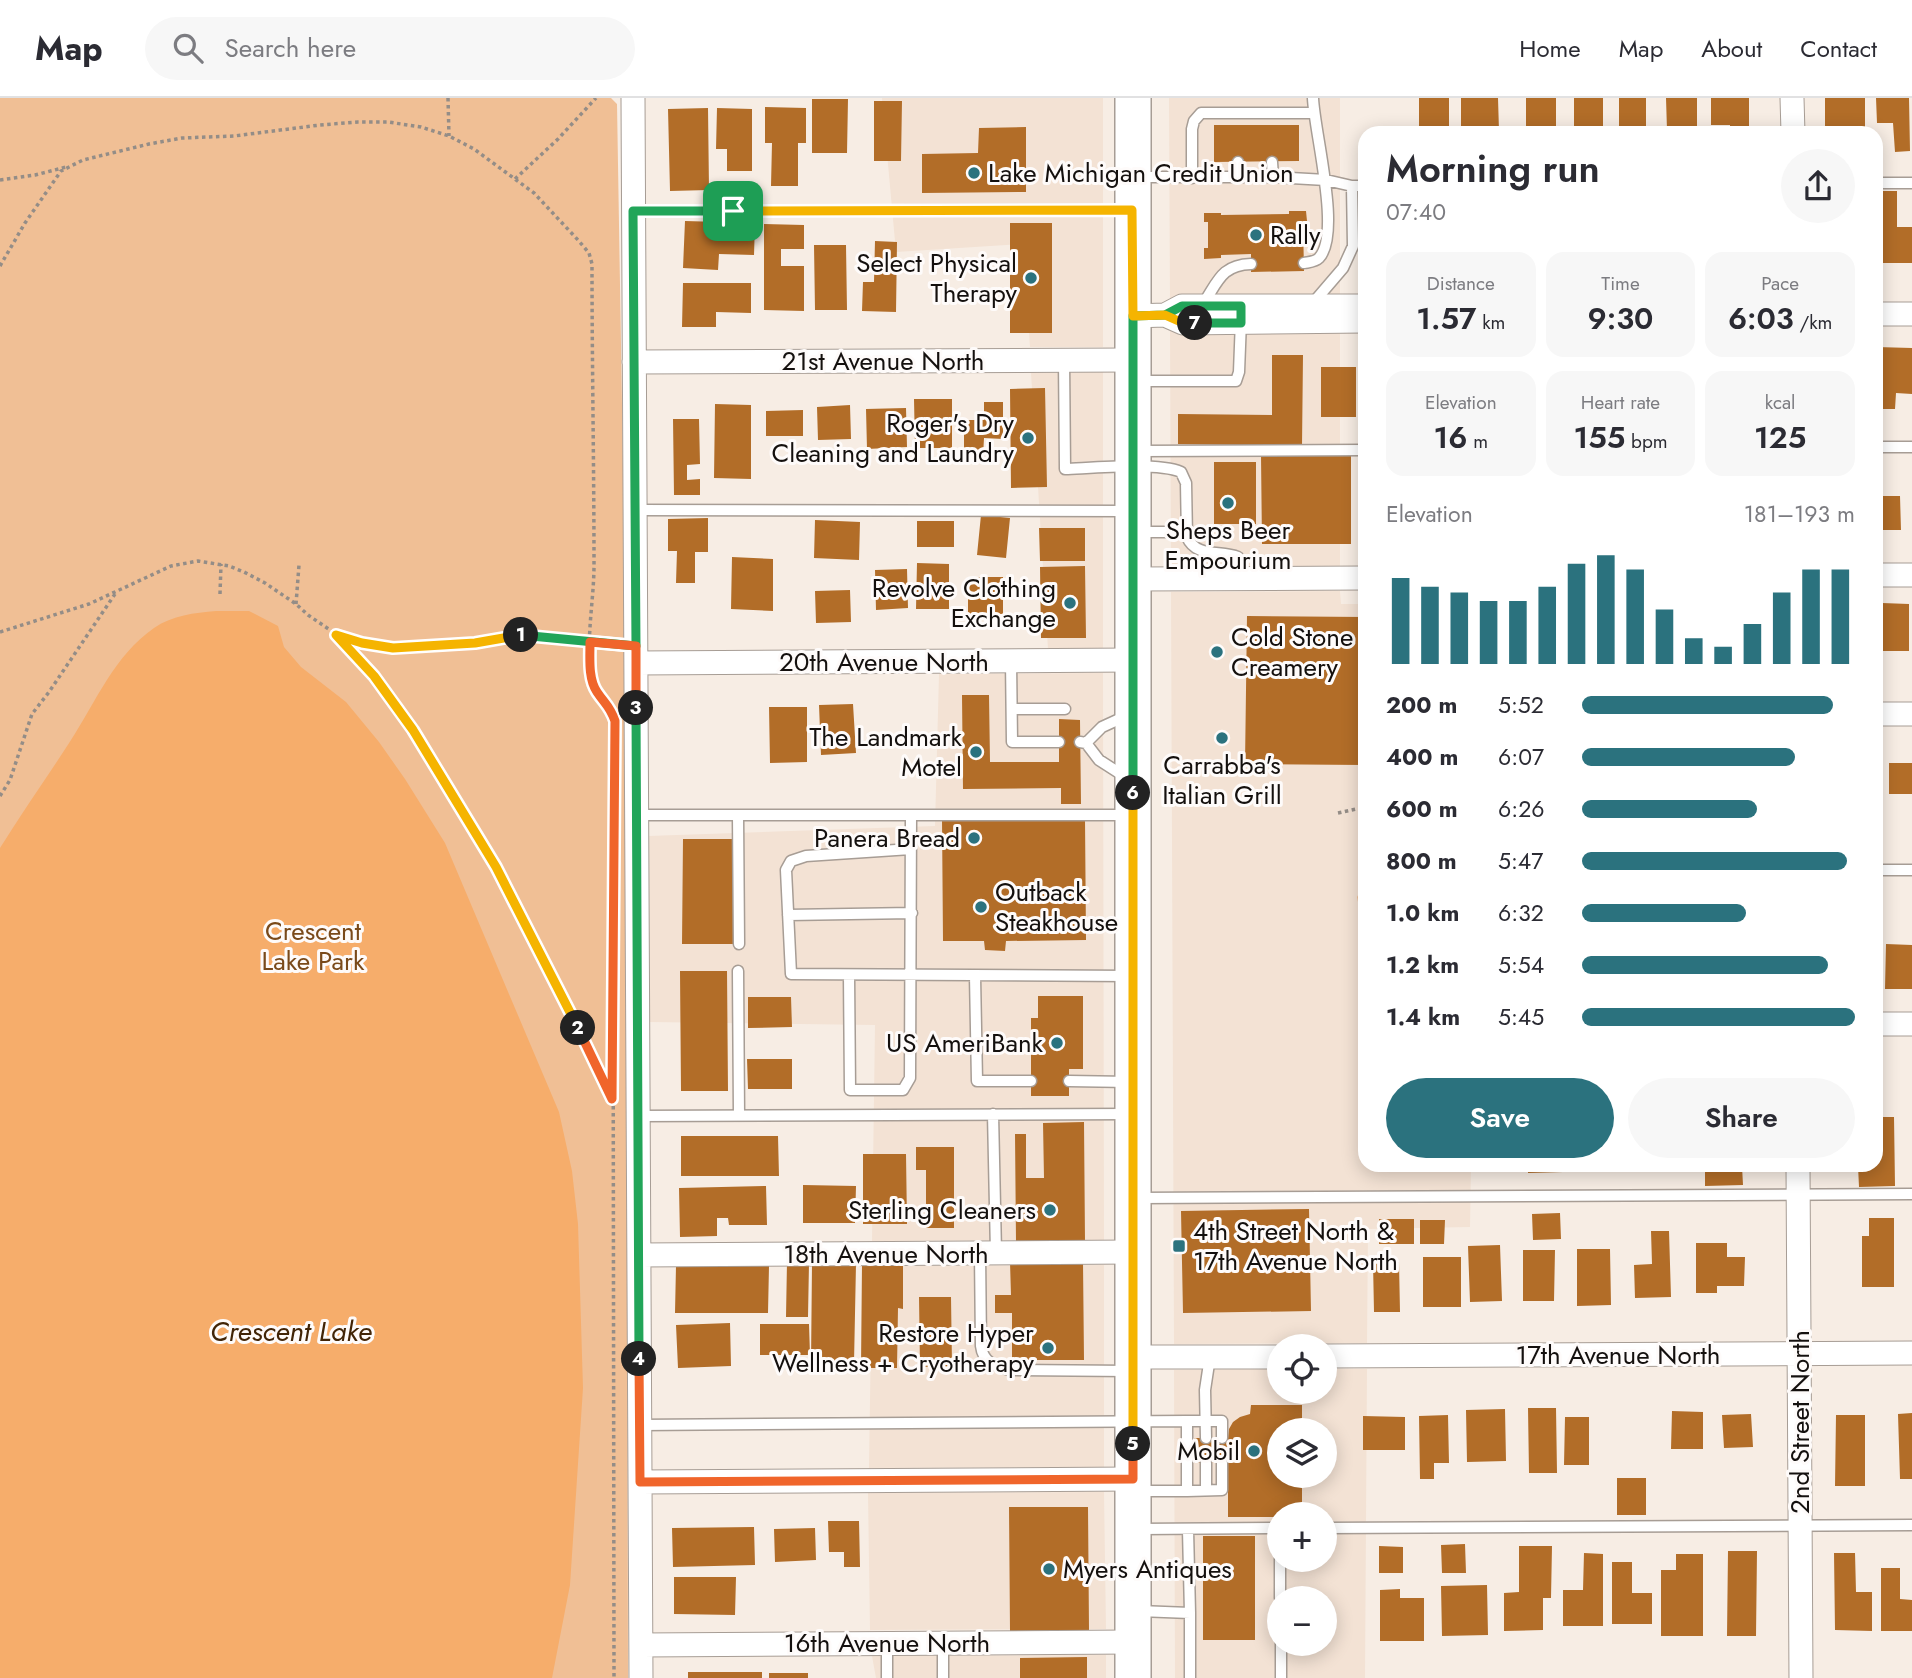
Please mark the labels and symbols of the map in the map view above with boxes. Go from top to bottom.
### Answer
place label: Lake Michigan Credit Union [988,154,1294,192]
marker: Lake Michigan Credit Union [966,165,982,181]
pin [703,181,763,241]
place label: Rally [1270,216,1321,254]
marker: Rally [1248,227,1264,243]
place label: Select Physical Therapy [856,244,1018,312]
marker: Select Physical Therapy [1023,270,1039,286]
pin: 7 [1178,306,1212,341]
street label: 21st Avenue North [782,342,984,380]
place label: Roger's Dry Cleaning and Laundry [771,404,1015,472]
marker: Roger's Dry Cleaning and Laundry [1020,430,1036,446]
marker: Sheps Beer Empourium [1220,495,1236,511]
place label: Sheps Beer Empourium [1165,511,1291,579]
place label: Revolve Clothing Exchange [872,569,1056,637]
marker: Revolve Clothing Exchange [1062,595,1078,611]
pin: 1 [504,618,538,652]
place label: Cold Stone Creamery [1231,618,1353,686]
street label: 20th Avenue North [779,643,989,681]
marker: Cold Stone Creamery [1209,644,1225,660]
pin: 3 [618,690,654,726]
place label: The Landmark Motel [809,718,963,786]
marker: Carrabba's Italian Grill [1214,730,1230,746]
marker: The Landmark Motel [968,744,984,760]
place label: Carrabba's Italian Grill [1162,746,1282,814]
pin: 6 [1116,776,1150,810]
place label: Panera Bread [814,819,960,857]
marker: Panera Bread [966,830,982,846]
place label: Outback Steakhouse [995,873,1118,941]
marker: Outback Steakhouse [973,899,989,915]
park label: Crescent Lake Park [262,912,365,980]
pin: 2 [560,1010,596,1046]
place label: US AmeriBank [886,1024,1044,1062]
marker: US AmeriBank [1049,1035,1065,1051]
place label: Sterling Cleaners [848,1191,1036,1229]
marker: Sterling Cleaners [1042,1202,1058,1218]
place label: 4th Street North & 17th Avenue North [1193,1212,1398,1280]
street label: 18th Avenue North [783,1235,989,1273]
marker: 4th Street North & 17th Avenue North [1171,1238,1187,1254]
water label: Crescent Lake [210,1311,372,1352]
place label: Restore Hyper Wellness + Cryotherapy [772,1314,1035,1382]
street label: 2nd Street North [1781,1330,1819,1514]
street label: 17th Avenue North [1516,1336,1720,1374]
marker: Restore Hyper Wellness + Cryotherapy [1040,1340,1056,1356]
pin: 4 [622,1342,656,1376]
pin: 5 [1116,1426,1150,1462]
place label: Mobil [1177,1432,1240,1470]
marker: Mobil [1246,1443,1262,1459]
place label: Myers Antiques [1063,1550,1232,1588]
marker: Myers Antiques [1041,1561,1057,1577]
street label: 16th Avenue North [784,1624,990,1662]

